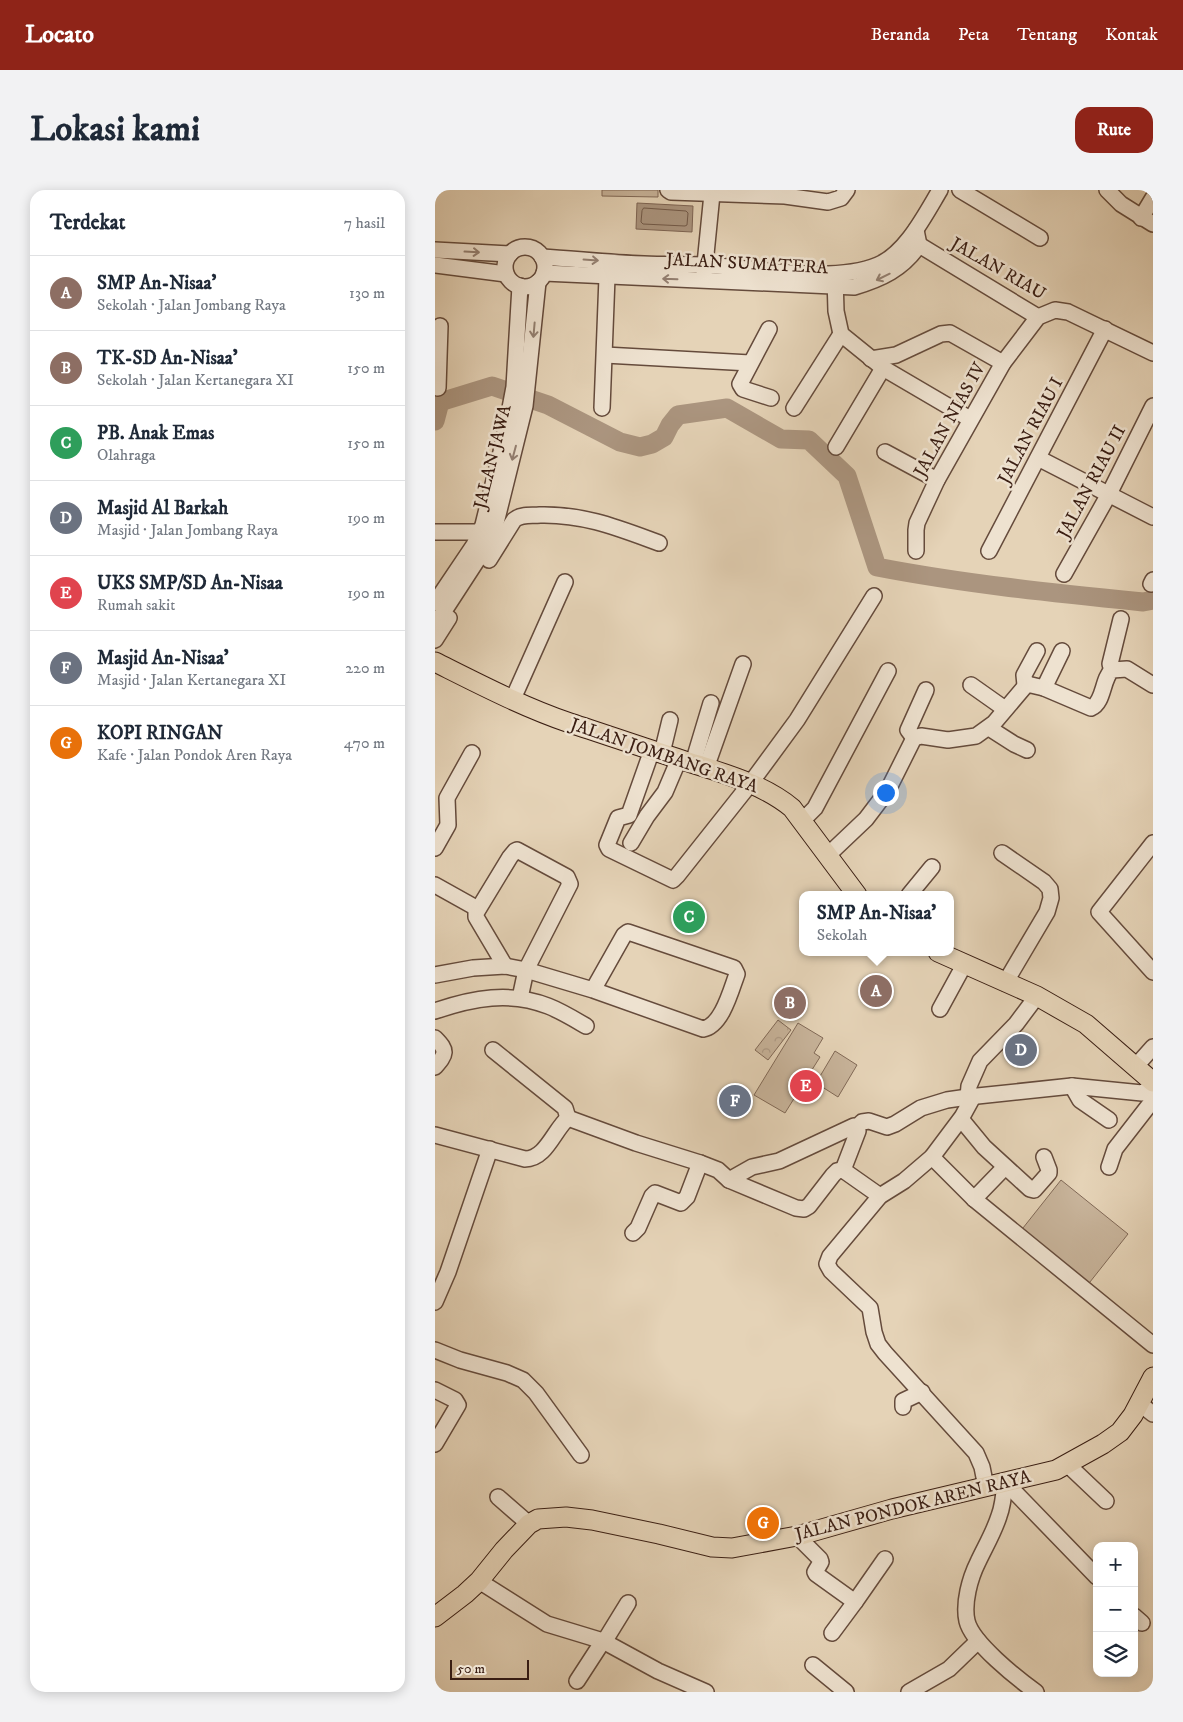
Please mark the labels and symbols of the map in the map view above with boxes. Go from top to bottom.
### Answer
street label: JALAN RIAU [945,232,1050,305]
one-way arrow [464,248,480,257]
street label: JALAN SUMATERA [663,249,829,279]
one-way arrow [583,255,599,265]
one-way arrow [876,272,891,282]
one-way arrow [662,275,678,284]
one-way arrow [529,322,538,338]
street label: JALAN NIAS IV [908,358,991,483]
street label: JALAN RIAU I [993,374,1068,490]
street label: JALAN JAWA [469,402,517,514]
street label: JALAN RIAU II [1052,422,1131,544]
one-way arrow [509,445,518,461]
street label: JALAN JOMBANG RAYA [565,713,761,799]
your location [873,780,899,806]
pin: C [673,898,705,936]
pin: A [860,972,892,1010]
pin: B [774,984,806,1022]
pin: D [1005,1031,1037,1069]
pin: E [790,1067,822,1105]
pin: F [719,1082,751,1120]
street label: JALAN PONDOK AREN RAYA [791,1466,1034,1546]
pin: G [747,1504,779,1542]
scale bar [450,1657,529,1680]

